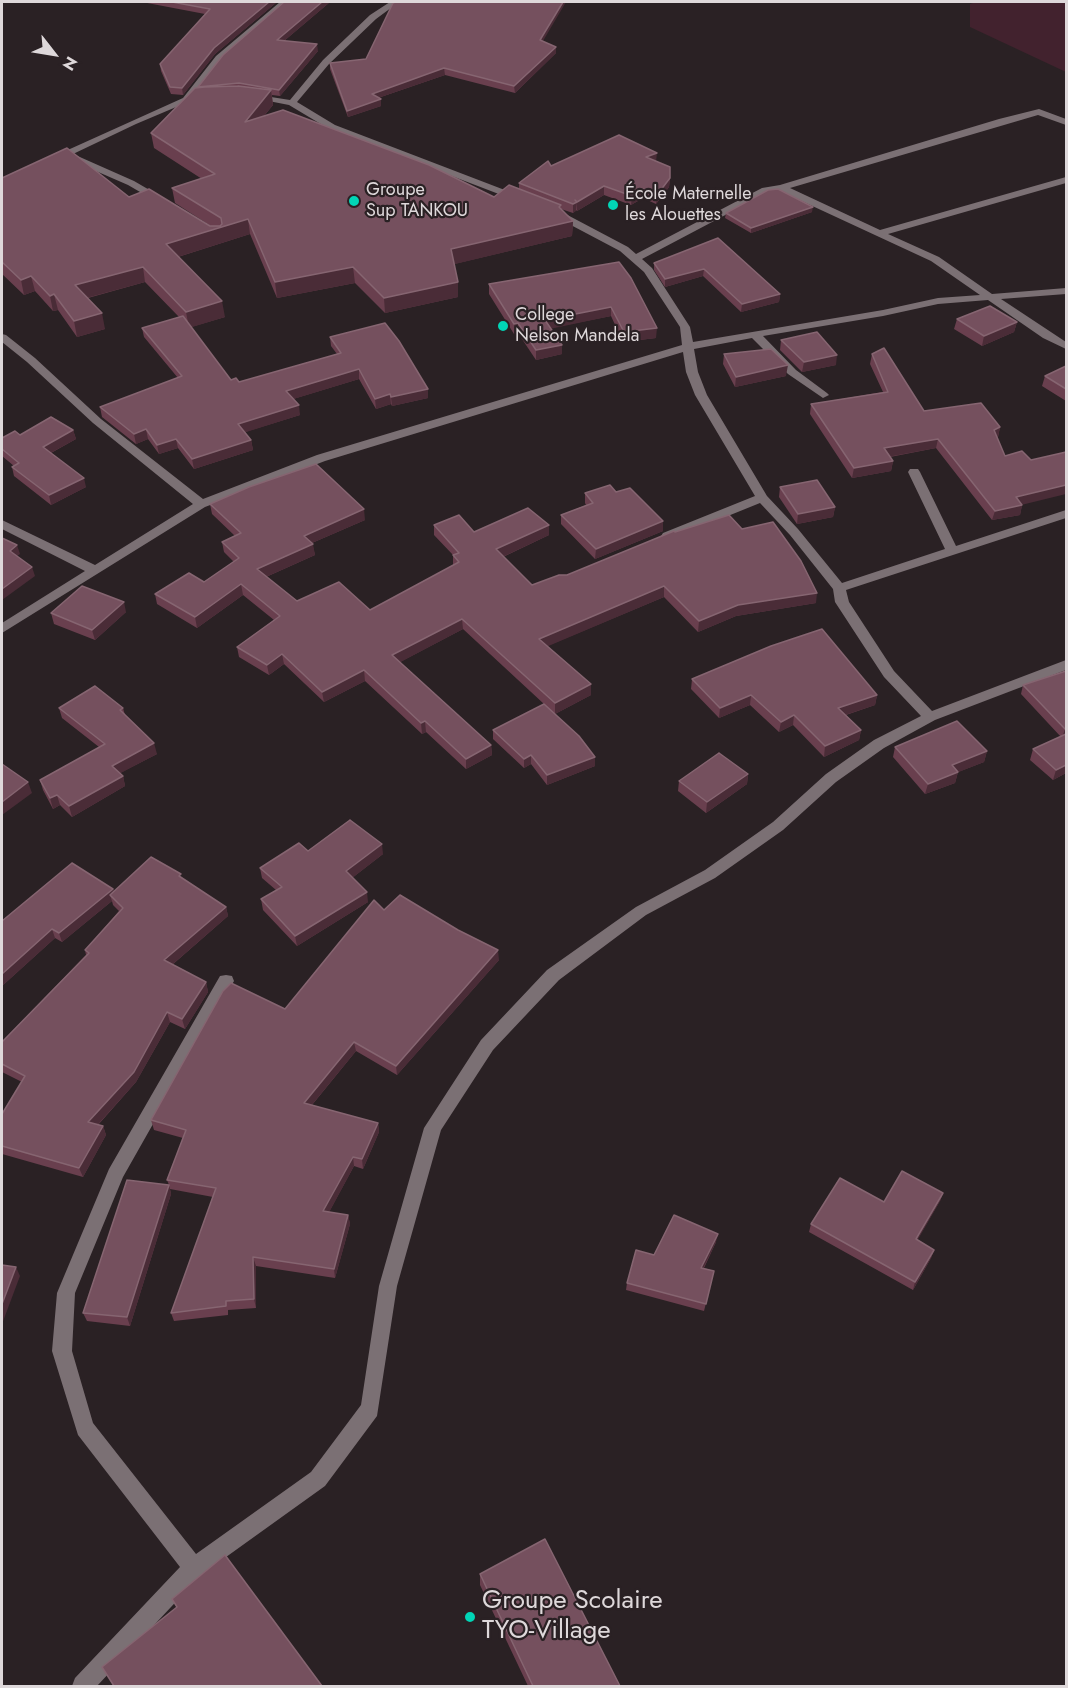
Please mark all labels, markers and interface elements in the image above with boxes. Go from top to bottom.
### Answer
north arrow [24,24,84,84]
text: N [57,52,83,75]
place label: Groupe Sup TANKOU [366,180,468,222]
place label: École Maternelle les Alouettes [625,184,751,226]
marker: Groupe Sup TANKOU [347,194,361,208]
marker: École Maternelle les Alouettes [606,198,620,212]
place label: College Nelson Mandela [515,305,639,348]
marker: College Nelson Mandela [496,319,510,333]
place label: Groupe Scolaire TYO-Village [482,1586,663,1648]
marker: Groupe Scolaire TYO-Village [463,1610,477,1624]

